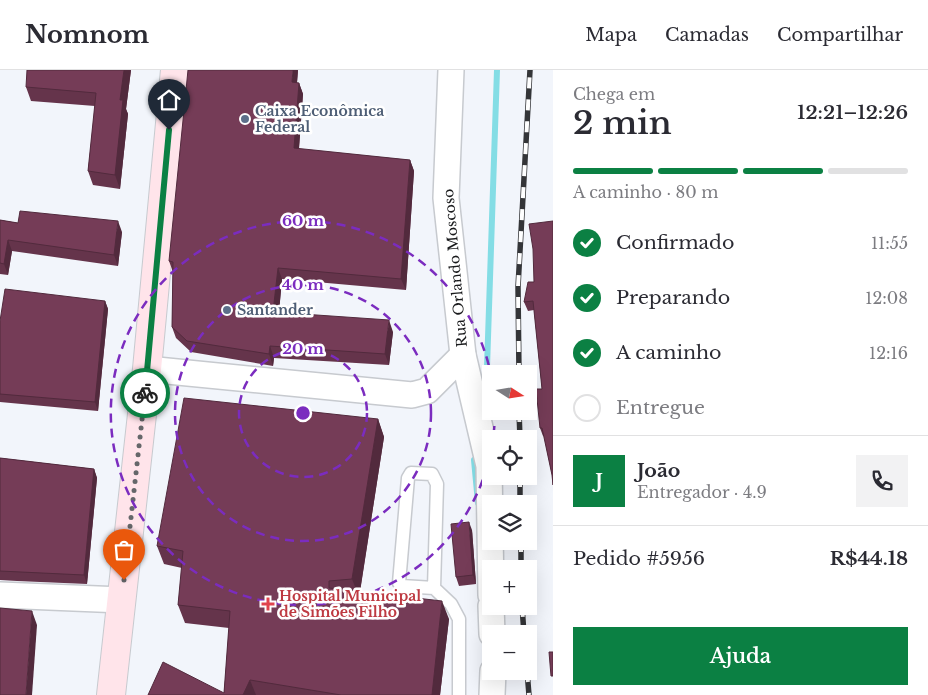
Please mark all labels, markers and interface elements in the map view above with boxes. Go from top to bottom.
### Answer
text: Nomnom [25,20,149,49]
text: Mapa [585,24,637,46]
text: Camadas [665,24,749,46]
text: Compartilhar [777,24,903,46]
pin [148,79,190,130]
text: Chega em [573,84,655,104]
icon: home [155,86,183,114]
text: 12:21–12:26 [797,101,908,124]
place label: Caixa Econômica Federal [255,102,384,136]
text: 2 min [573,103,672,143]
marker: Caixa Econômica Federal [239,113,251,125]
text: A caminho · 80 m [573,182,718,202]
street label: Rua Orlando Moscoso [439,188,471,348]
text: 60 m [282,211,324,230]
icon: check [573,229,601,257]
text: Confirmado [616,231,734,254]
text: 11:55 [871,233,908,253]
text: 40 m [282,275,324,294]
icon: check [573,284,601,312]
text: Preparando [616,286,730,309]
text: 12:08 [865,288,908,308]
place label: Santander [237,301,313,319]
marker: Santander [221,304,233,316]
text: 20 m [282,339,324,358]
icon: check [573,339,601,367]
text: A caminho [616,341,722,364]
text: 12:16 [869,343,908,363]
north arrow [482,365,538,420]
map controls [482,365,537,680]
courier [120,368,170,418]
icon: bike [131,379,159,407]
text: Entregue [616,396,705,419]
centre of rings [294,404,312,422]
button: locate [482,430,537,485]
button: phone [856,455,908,507]
text: João [637,459,680,482]
text: J [595,469,603,492]
text: Entregador · 4.9 [637,482,767,502]
button: layers [482,495,537,550]
pin [103,529,145,580]
icon: bag [110,536,138,564]
text: Pedido #5956 [573,547,705,570]
text: R$44.18 [830,547,908,570]
button: + [482,560,537,615]
place label: Hospital Municipal de Simões Filho [279,587,421,621]
marker: Hospital Municipal de Simões Filho [261,597,275,611]
button: − [482,625,537,680]
button: Ajuda [573,627,908,685]

